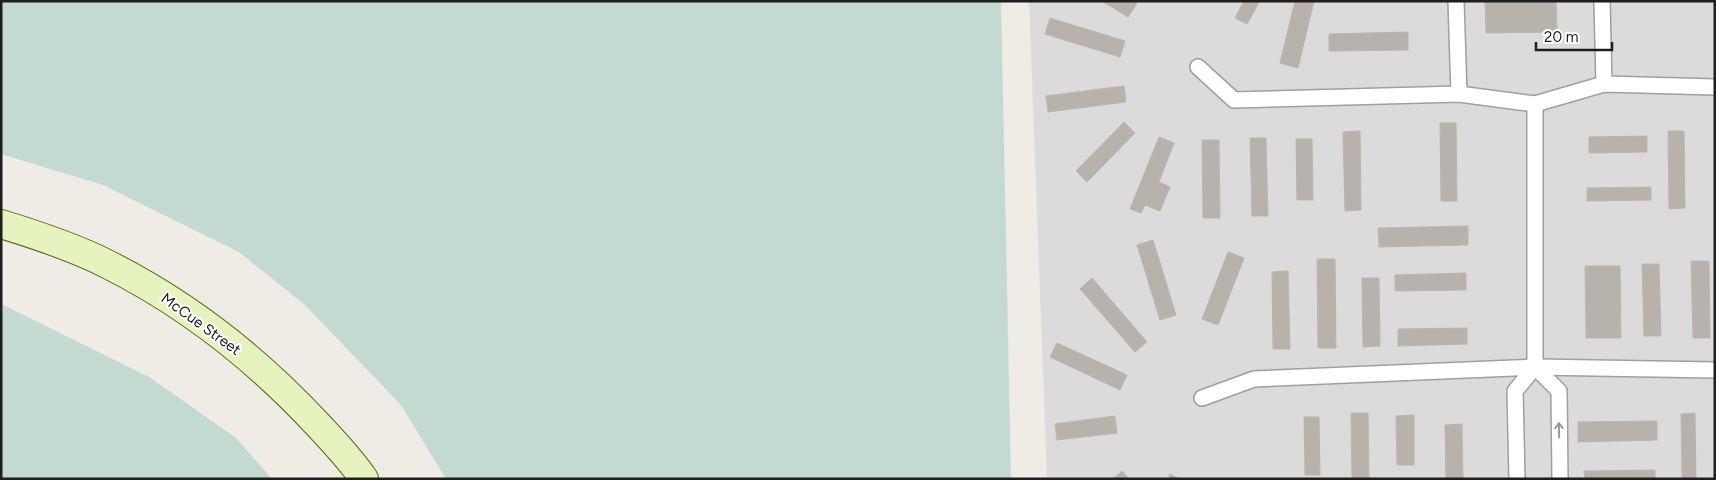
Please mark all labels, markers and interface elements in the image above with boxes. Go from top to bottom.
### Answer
scale bar [1536,20,1612,52]
text: 20 m [1544,28,1578,46]
street label: McCue Street [158,289,245,359]
one-way arrow [1555,422,1564,438]

